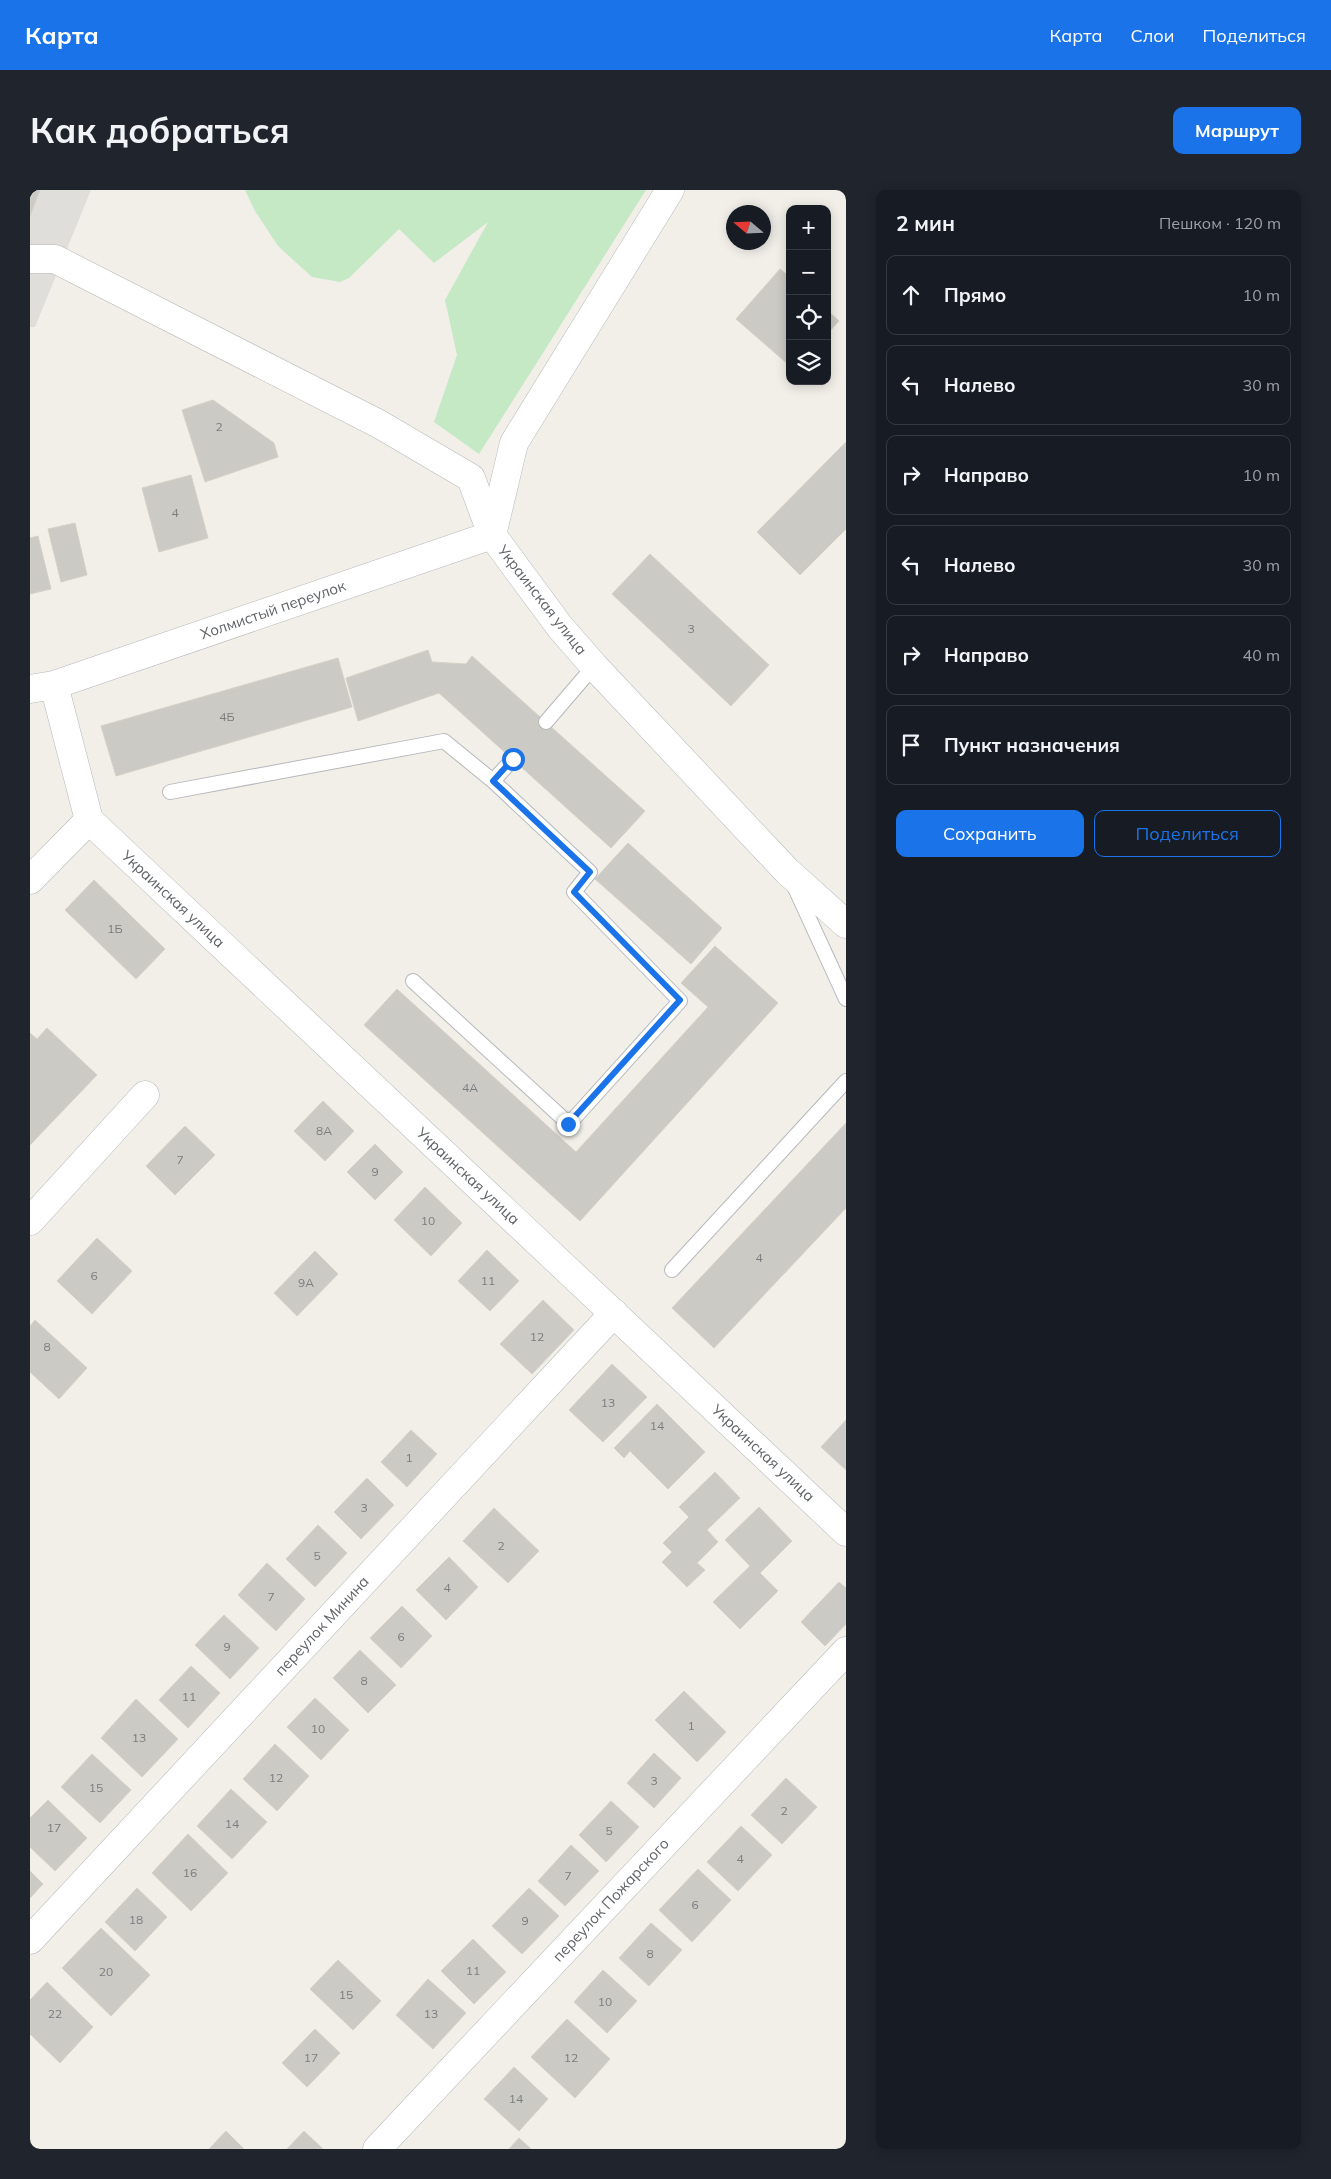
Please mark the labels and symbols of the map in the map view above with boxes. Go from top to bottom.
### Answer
north arrow [726,205,771,250]
house number: 2 [215,419,223,434]
house number: 4 [171,505,179,520]
street label: Украинская улица [493,540,591,658]
street label: Холмистый переулок [198,575,349,643]
house number: 3 [687,621,695,636]
house number: 4Б [219,709,235,724]
route start [502,748,525,771]
street label: Украинская улица [117,845,229,951]
house number: 1Б [107,921,123,936]
house number: 4А [462,1080,478,1095]
route end [557,1113,580,1136]
street label: Украинская улица [412,1122,524,1228]
house number: 8А [316,1123,332,1138]
house number: 7 [176,1152,184,1167]
house number: 9 [371,1164,379,1179]
house number: 10 [421,1213,435,1228]
house number: 4 [755,1250,763,1265]
house number: 6 [90,1268,98,1283]
house number: 11 [481,1273,495,1288]
house number: 9А [298,1275,314,1290]
house number: 12 [530,1329,544,1344]
house number: 8 [43,1339,51,1354]
house number: 13 [601,1395,615,1410]
street label: Украинская улица [707,1399,819,1505]
house number: 14 [650,1418,664,1433]
house number: 1 [405,1450,413,1465]
house number: 3 [360,1500,368,1515]
house number: 2 [497,1538,505,1553]
house number: 5 [313,1548,321,1563]
street label: переулок Минина [270,1572,373,1680]
house number: 4 [443,1580,451,1595]
house number: 7 [267,1589,275,1604]
house number: 6 [397,1629,405,1644]
house number: 9 [223,1639,231,1654]
house number: 8 [360,1673,368,1688]
house number: 11 [182,1689,196,1704]
house number: 1 [687,1718,695,1733]
house number: 10 [311,1721,325,1736]
house number: 13 [132,1730,146,1745]
house number: 12 [269,1770,283,1785]
house number: 3 [650,1773,658,1788]
house number: 15 [89,1780,103,1795]
house number: 2 [780,1803,788,1818]
house number: 14 [225,1816,239,1831]
house number: 17 [47,1820,61,1835]
house number: 5 [605,1823,613,1838]
street label: переулок Пожарского [548,1834,673,1965]
house number: 4 [736,1851,744,1866]
house number: 16 [183,1865,197,1880]
house number: 7 [564,1868,572,1883]
house number: 6 [691,1897,699,1912]
house number: 18 [129,1912,143,1927]
house number: 9 [521,1913,529,1928]
house number: 8 [646,1946,654,1961]
house number: 11 [466,1963,480,1978]
house number: 20 [99,1964,113,1979]
house number: 15 [339,1987,353,2002]
house number: 10 [598,1994,612,2009]
house number: 22 [48,2006,62,2021]
house number: 13 [424,2006,438,2021]
house number: 17 [304,2050,318,2065]
house number: 12 [564,2050,578,2065]
house number: 14 [509,2091,523,2106]

